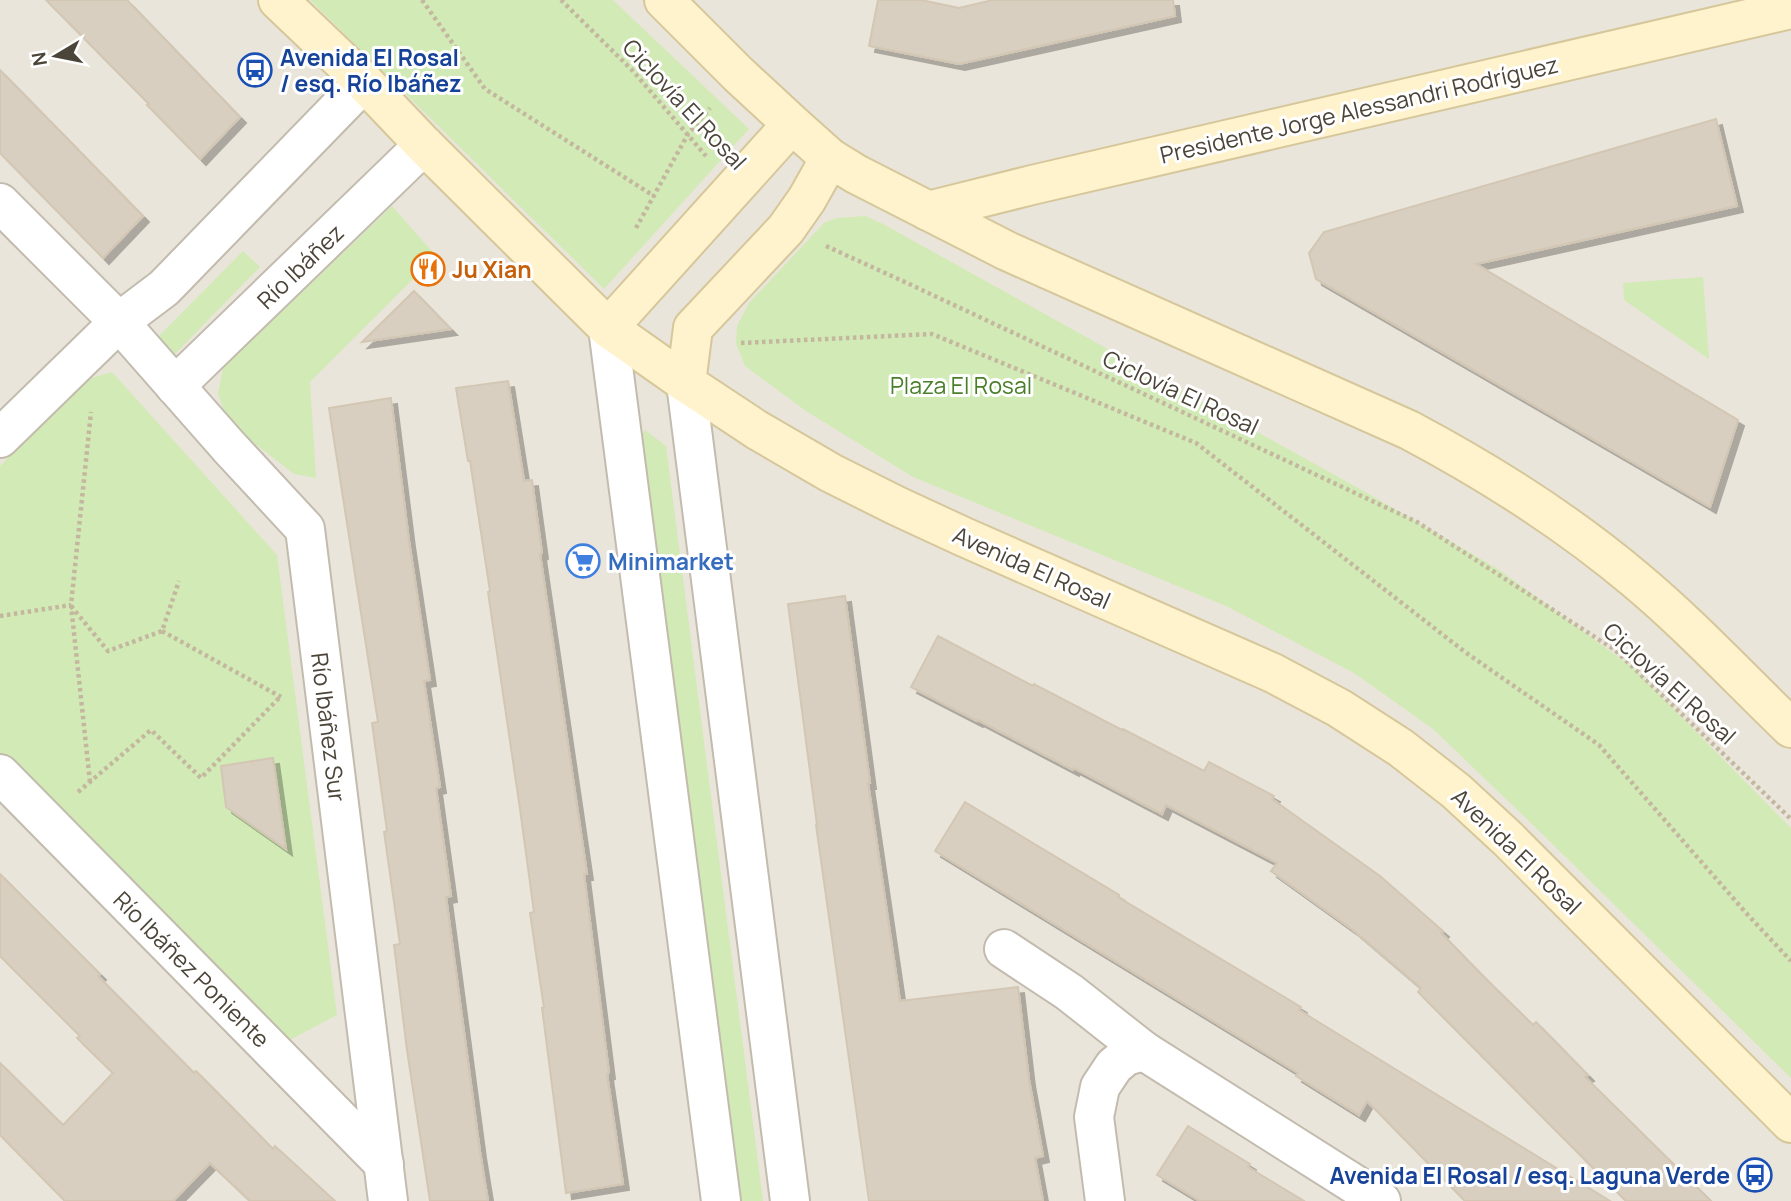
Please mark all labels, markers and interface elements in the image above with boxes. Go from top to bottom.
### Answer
north arrow [21,21,91,91]
street label: Ciclovía El Rosal [616,31,754,177]
place label: Avenida El Rosal / esq. Río Ibáñez [280,41,461,99]
street label: Presidente Jorge Alessandri Rodríguez [1157,48,1561,170]
text: N [25,50,53,68]
bus stop icon: Avenida El Rosal / esq. Río Ibáñez [236,51,274,89]
street label: Río Ibáñez [250,217,350,315]
restaurant icon: Ju Xian [409,250,447,288]
place label: Ju Xian [452,253,532,285]
street label: Ciclovía El Rosal [1098,342,1264,442]
park label: Plaza El Rosal [890,369,1032,401]
street label: Avenida El Rosal [948,518,1116,616]
supermarket icon: Minimarket [564,542,602,580]
place label: Minimarket [608,545,734,577]
street label: Ciclovía El Rosal [1597,615,1743,751]
street label: Río Ibáñez Sur [304,651,354,803]
street label: Avenida El Rosal [1445,781,1589,921]
street label: Río Ibáñez Poniente [107,884,277,1054]
bus stop icon: Avenida El Rosal / esq. Laguna Verde [1736,1156,1774,1194]
place label: Avenida El Rosal / esq. Laguna Verde [1329,1159,1730,1191]

